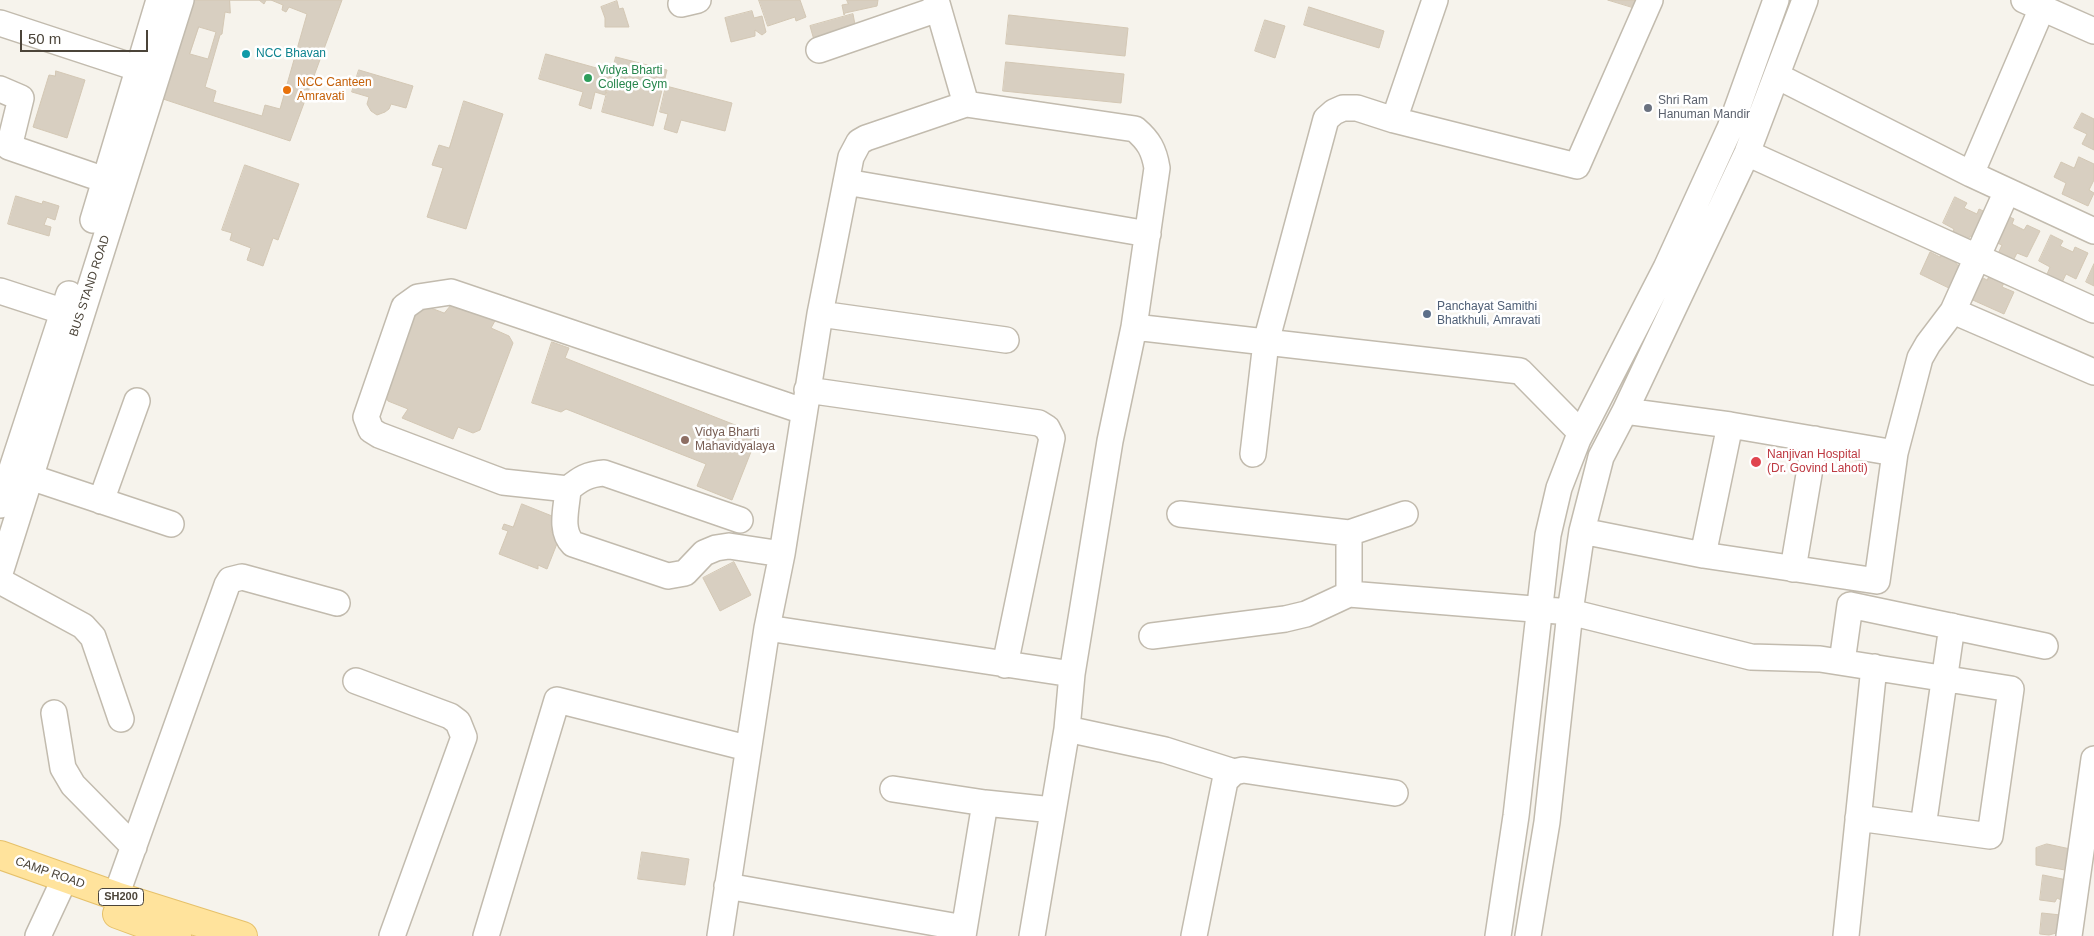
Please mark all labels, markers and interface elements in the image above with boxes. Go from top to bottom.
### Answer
scale bar [22,20,150,52]
text: 50 m [28,30,61,47]
place label: NCC Bhavan [256,47,326,61]
marker: NCC Bhavan [240,48,252,60]
place label: Vidya Bharti College Gym [598,64,667,92]
marker: Vidya Bharti College Gym [582,72,594,84]
place label: NCC Canteen Amravati [297,76,372,104]
marker: NCC Canteen Amravati [281,84,293,96]
place label: Shri Ram Hanuman Mandir [1658,94,1750,122]
marker: Shri Ram Hanuman Mandir [1642,102,1654,114]
street label: BUS STAND ROAD [67,233,113,339]
place label: Panchayat Samithi Bhatkhuli, Amravati [1437,300,1540,328]
marker: Panchayat Samithi Bhatkhuli, Amravati [1421,308,1433,320]
place label: Vidya Bharti Mahavidyalaya [695,426,775,454]
marker: Vidya Bharti Mahavidyalaya [679,434,691,446]
place label: Nanjivan Hospital (Dr. Govind Lahoti) [1767,448,1868,476]
marker: Nanjivan Hospital (Dr. Govind Lahoti) [1749,455,1763,469]
street label: CAMP ROAD [13,854,87,892]
road number: SH200 [98,889,144,906]

